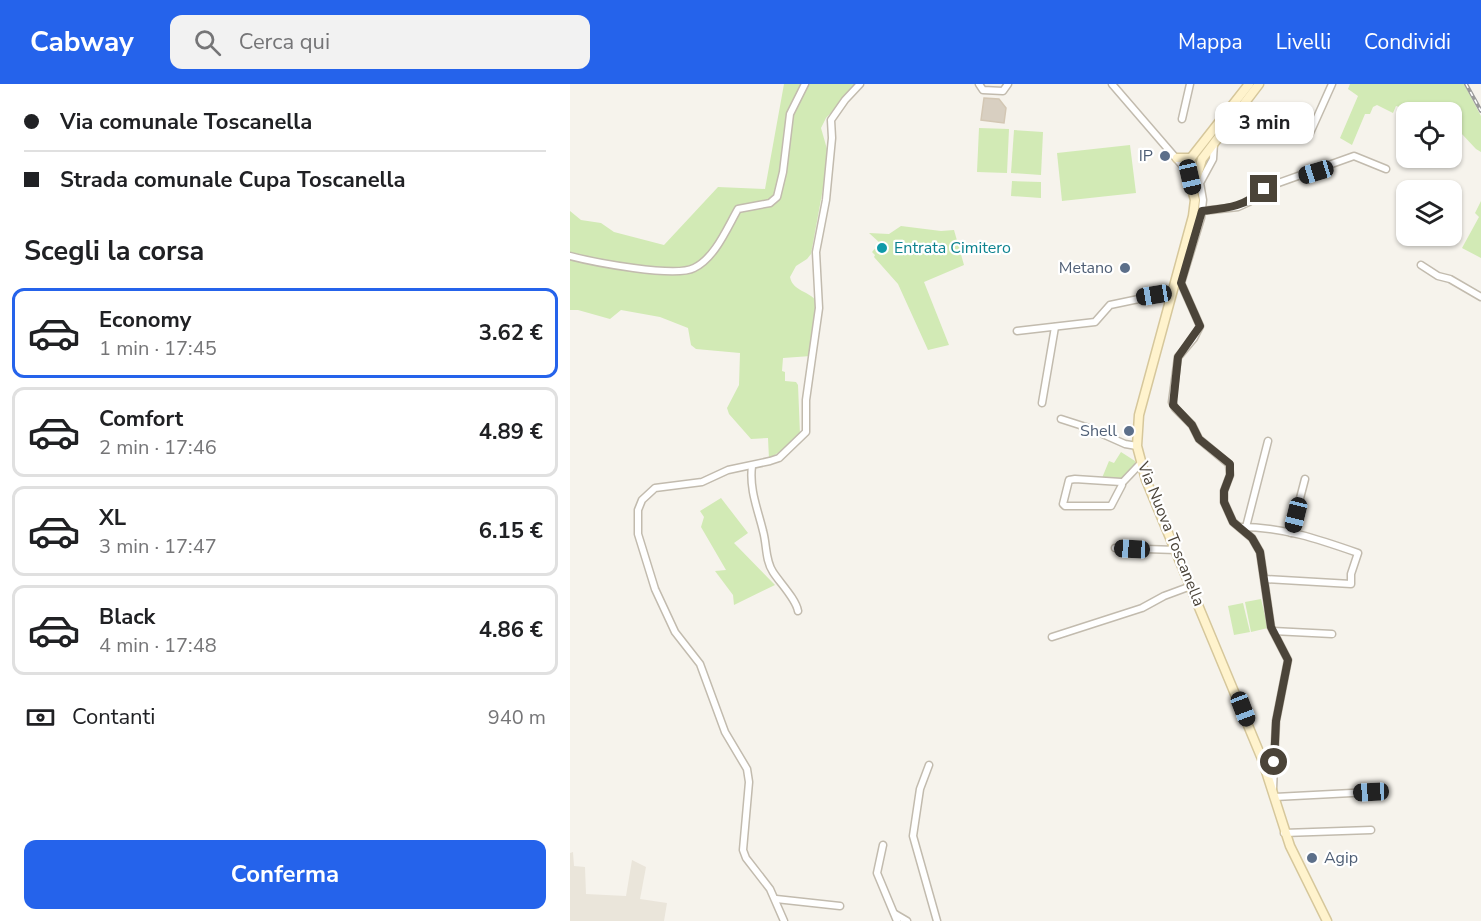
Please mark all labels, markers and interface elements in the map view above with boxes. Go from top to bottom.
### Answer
search box [170,15,590,69]
text: Cabway [30,23,134,61]
icon: search [191,26,224,59]
text: Cerca qui [239,27,330,57]
text: Mappa [1178,28,1243,56]
text: Livelli [1276,28,1331,56]
text: Condividi [1364,28,1451,56]
callout: 3 min [1214,102,1314,144]
map controls [1396,102,1462,246]
button: locate [1396,102,1462,168]
text: Via comunale Toscanella [60,107,312,137]
text: 3 min [1239,109,1290,136]
place label: IP [1139,145,1153,167]
marker: IP [1158,149,1172,163]
car [1177,157,1203,197]
car [1296,158,1336,186]
text: Strada comunale Cupa Toscanella [60,165,406,195]
route end [1250,175,1277,202]
button: layers [1396,180,1462,246]
text: Scegli la corsa [24,233,204,270]
place label: Entrata Cimitero [894,237,1011,259]
marker: Entrata Cimitero [875,241,889,255]
place label: Metano [1059,257,1113,279]
marker: Metano [1118,261,1132,275]
car [1135,283,1173,307]
text: Economy [99,305,191,335]
icon: car [27,306,81,360]
text: 3.62 € [479,318,543,348]
text: 1 min · 17:45 [99,335,217,362]
text: Comfort [99,404,183,434]
icon: car [27,405,81,459]
text: 4.89 € [479,417,543,447]
place label: Shell [1080,420,1117,442]
marker: Shell [1122,424,1136,438]
text: 2 min · 17:46 [99,434,217,461]
street label: Via Nuova Toscanella [1132,458,1210,610]
car [1283,495,1309,535]
text: XL [99,503,126,533]
icon: car [27,504,81,558]
text: 6.15 € [479,516,543,546]
text: 3 min · 17:47 [99,533,217,560]
car [1114,539,1150,559]
text: Black [99,602,155,632]
icon: car [27,603,81,657]
text: 4.86 € [479,615,543,645]
text: 4 min · 17:48 [99,632,217,659]
car [1228,689,1258,729]
icon: cash [24,701,57,734]
text: Contanti [72,702,155,732]
text: 940 m [488,704,546,731]
route start [1260,748,1287,775]
car [1353,782,1389,802]
button: Conferma [24,840,546,909]
place label: Agip [1324,847,1358,869]
marker: Agip [1305,851,1319,865]

